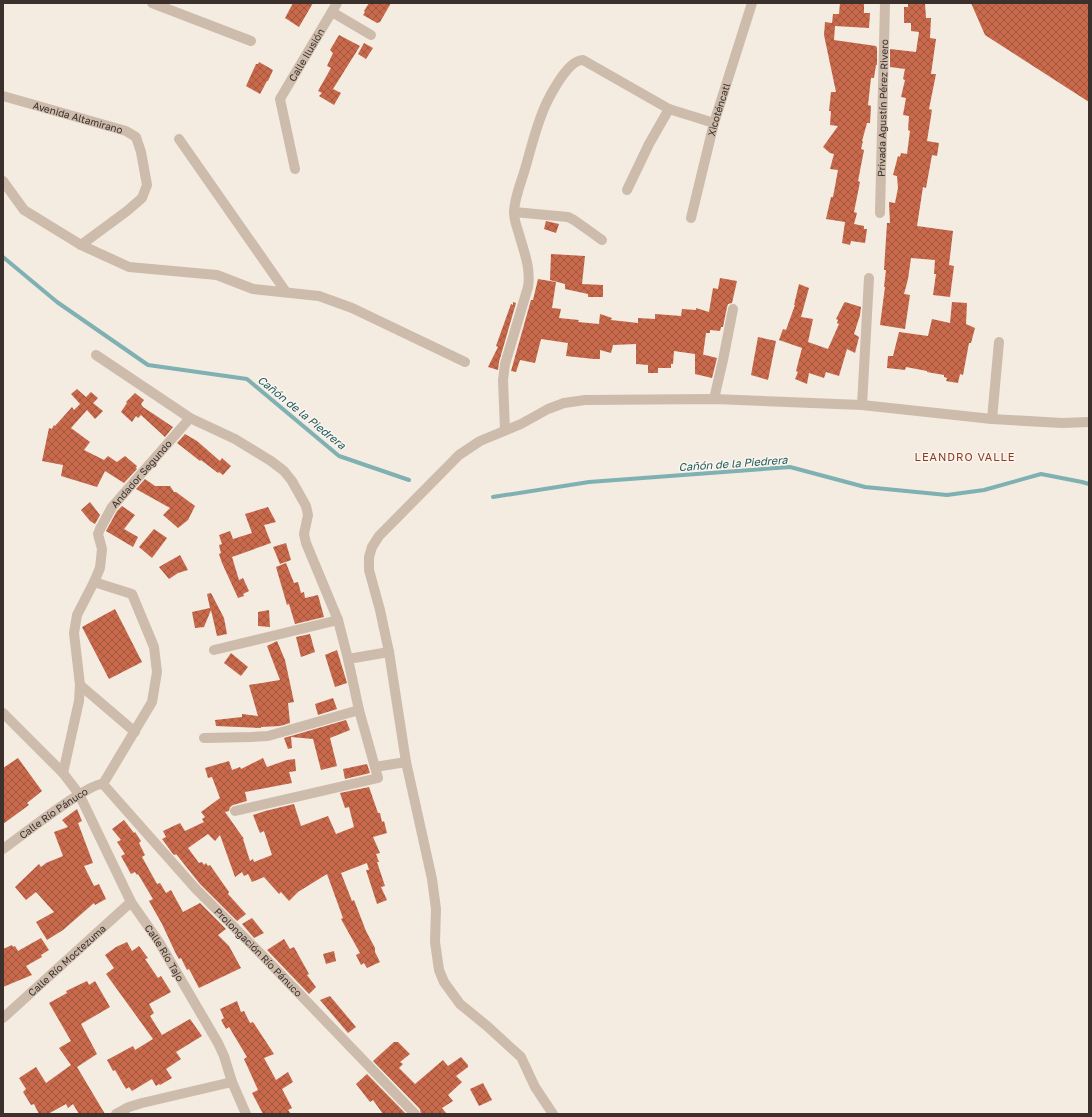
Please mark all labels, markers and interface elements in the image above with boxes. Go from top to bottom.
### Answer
street label: Calle Ilusión [286,26,327,84]
street label: Privada Agustín Pérez Rivero [875,39,890,177]
street label: Xicoténcatl [705,81,732,137]
street label: Avenida Altamirano [32,99,124,136]
water label: Cañón de la Piedrera [255,373,349,452]
street label: Andador Segundo [108,437,174,510]
district label: LEANDRO VALLE [915,450,1015,463]
water label: Cañón de la Piedrera [678,453,789,473]
street label: Calle Río Pánuco [17,785,90,841]
street label: Prolongación Río Pánuco [212,905,305,999]
street label: Calle Río Moctezuma [25,922,108,998]
street label: Calle Río Tajo [142,922,187,983]

